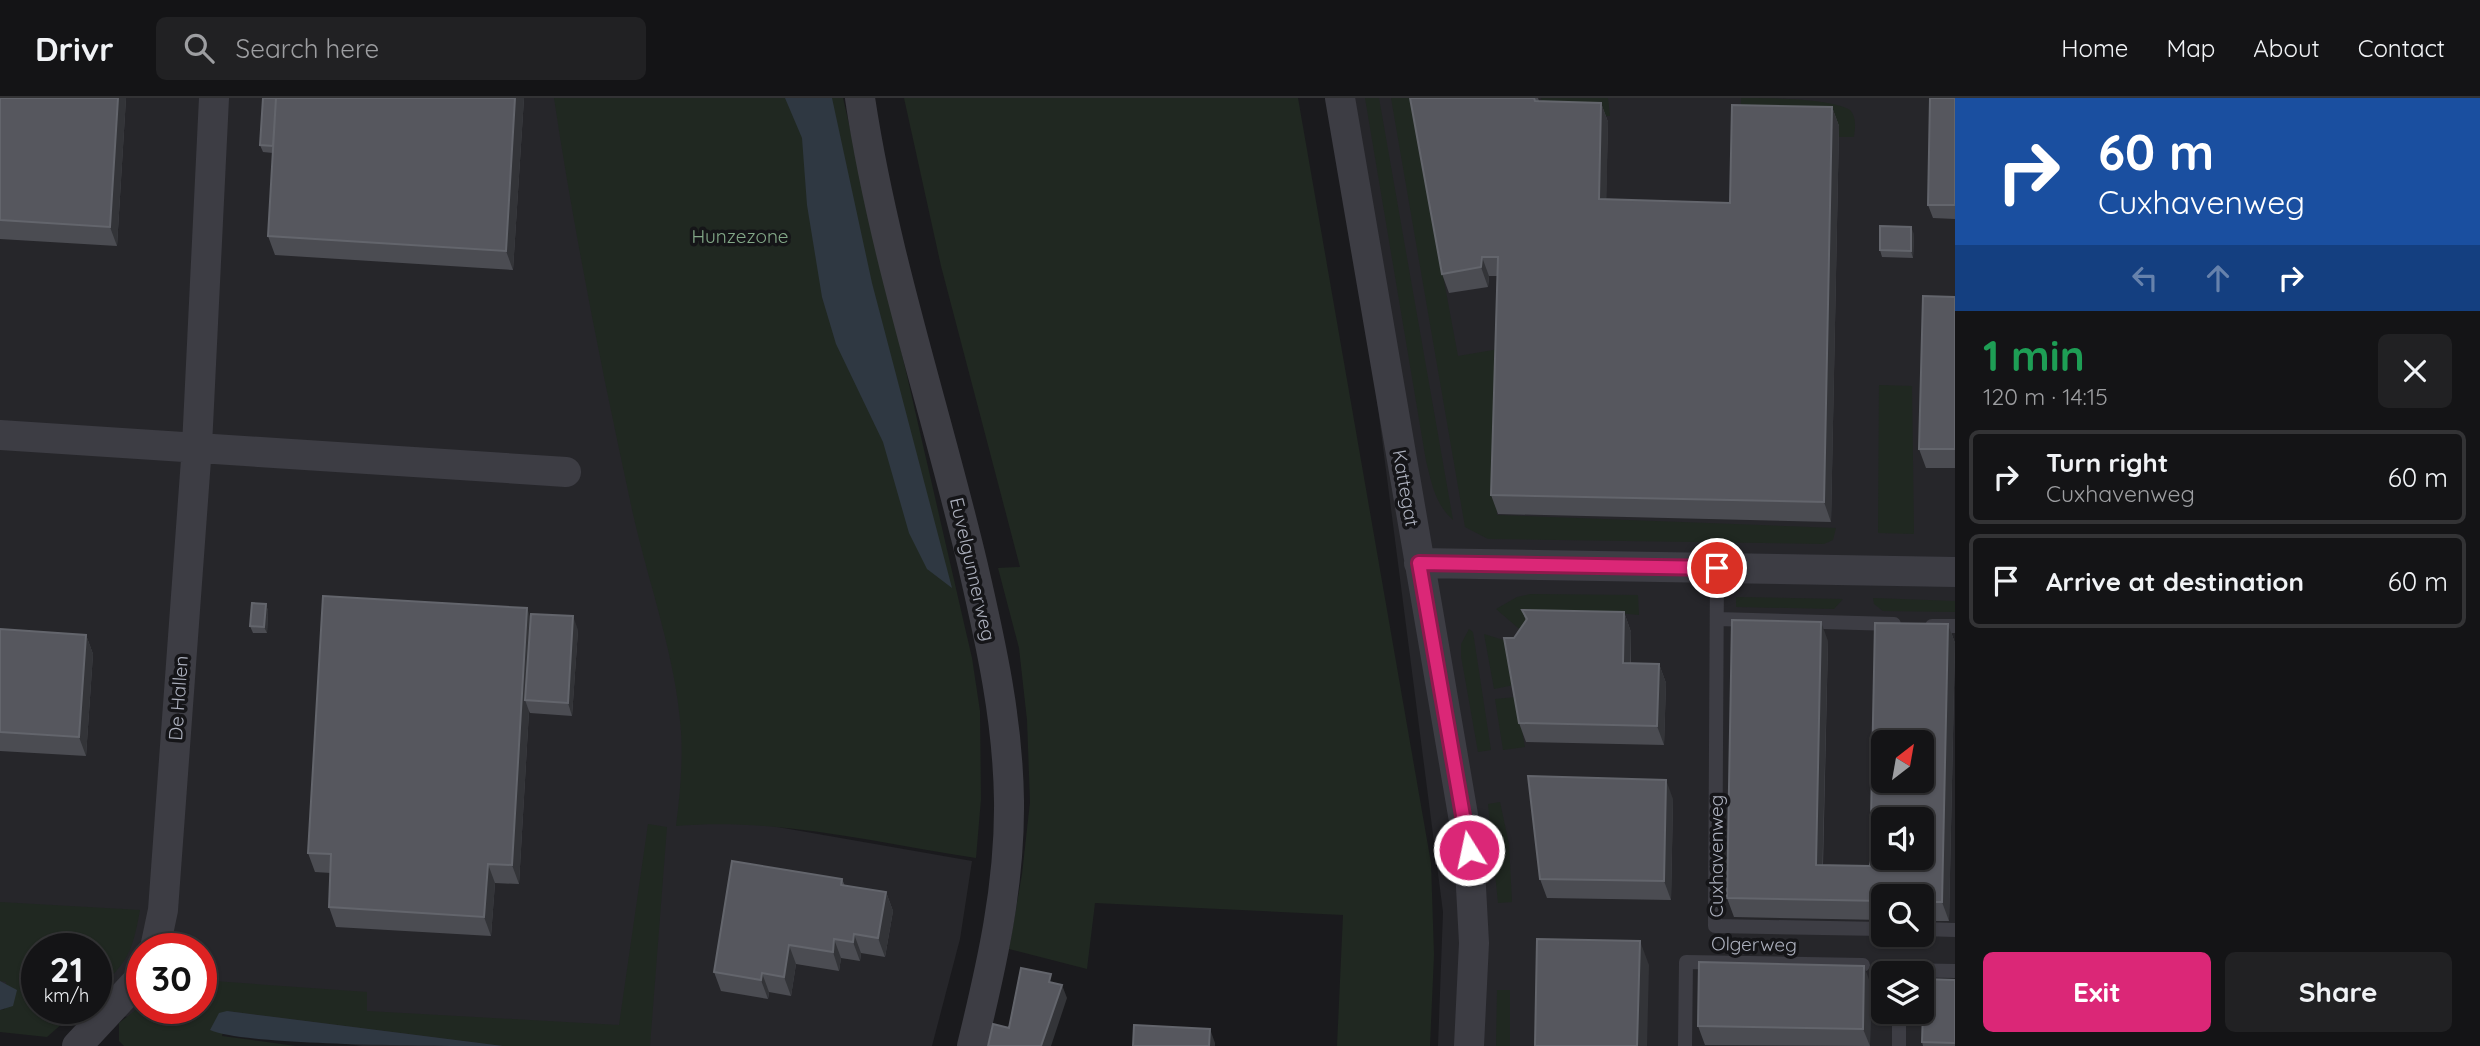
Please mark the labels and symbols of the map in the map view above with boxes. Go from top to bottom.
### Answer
park label: Hunzezone [691,224,789,248]
street label: Kattegat [1387,448,1425,528]
street label: Euvelgunnerweg [945,495,1001,643]
pin [1687,538,1747,598]
street label: De Hallen [163,655,193,741]
north arrow [1871,730,1934,793]
street label: Cuxhavenweg [1704,795,1728,917]
position arrow [1432,813,1506,887]
street label: Olgerweg [1711,931,1797,957]
speed limit sign: 30 [126,933,217,1024]

